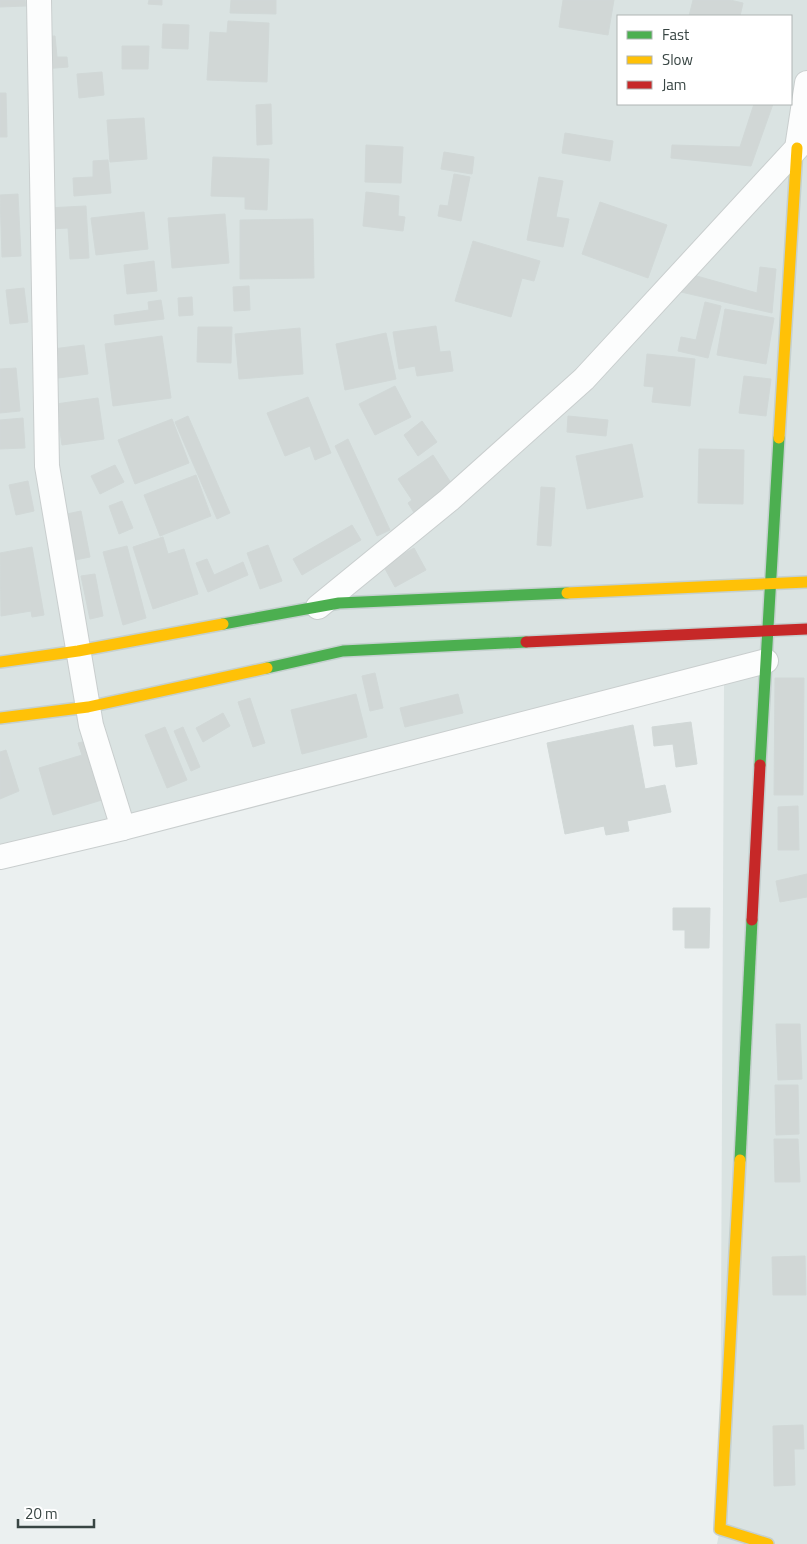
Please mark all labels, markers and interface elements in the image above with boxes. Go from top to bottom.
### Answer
legend [617,15,792,105]
text: Fast [662,23,690,46]
text: Slow [662,48,693,71]
text: Jam [662,73,686,96]
scale bar [18,1496,94,1528]
text: 20 m [25,1502,58,1525]

